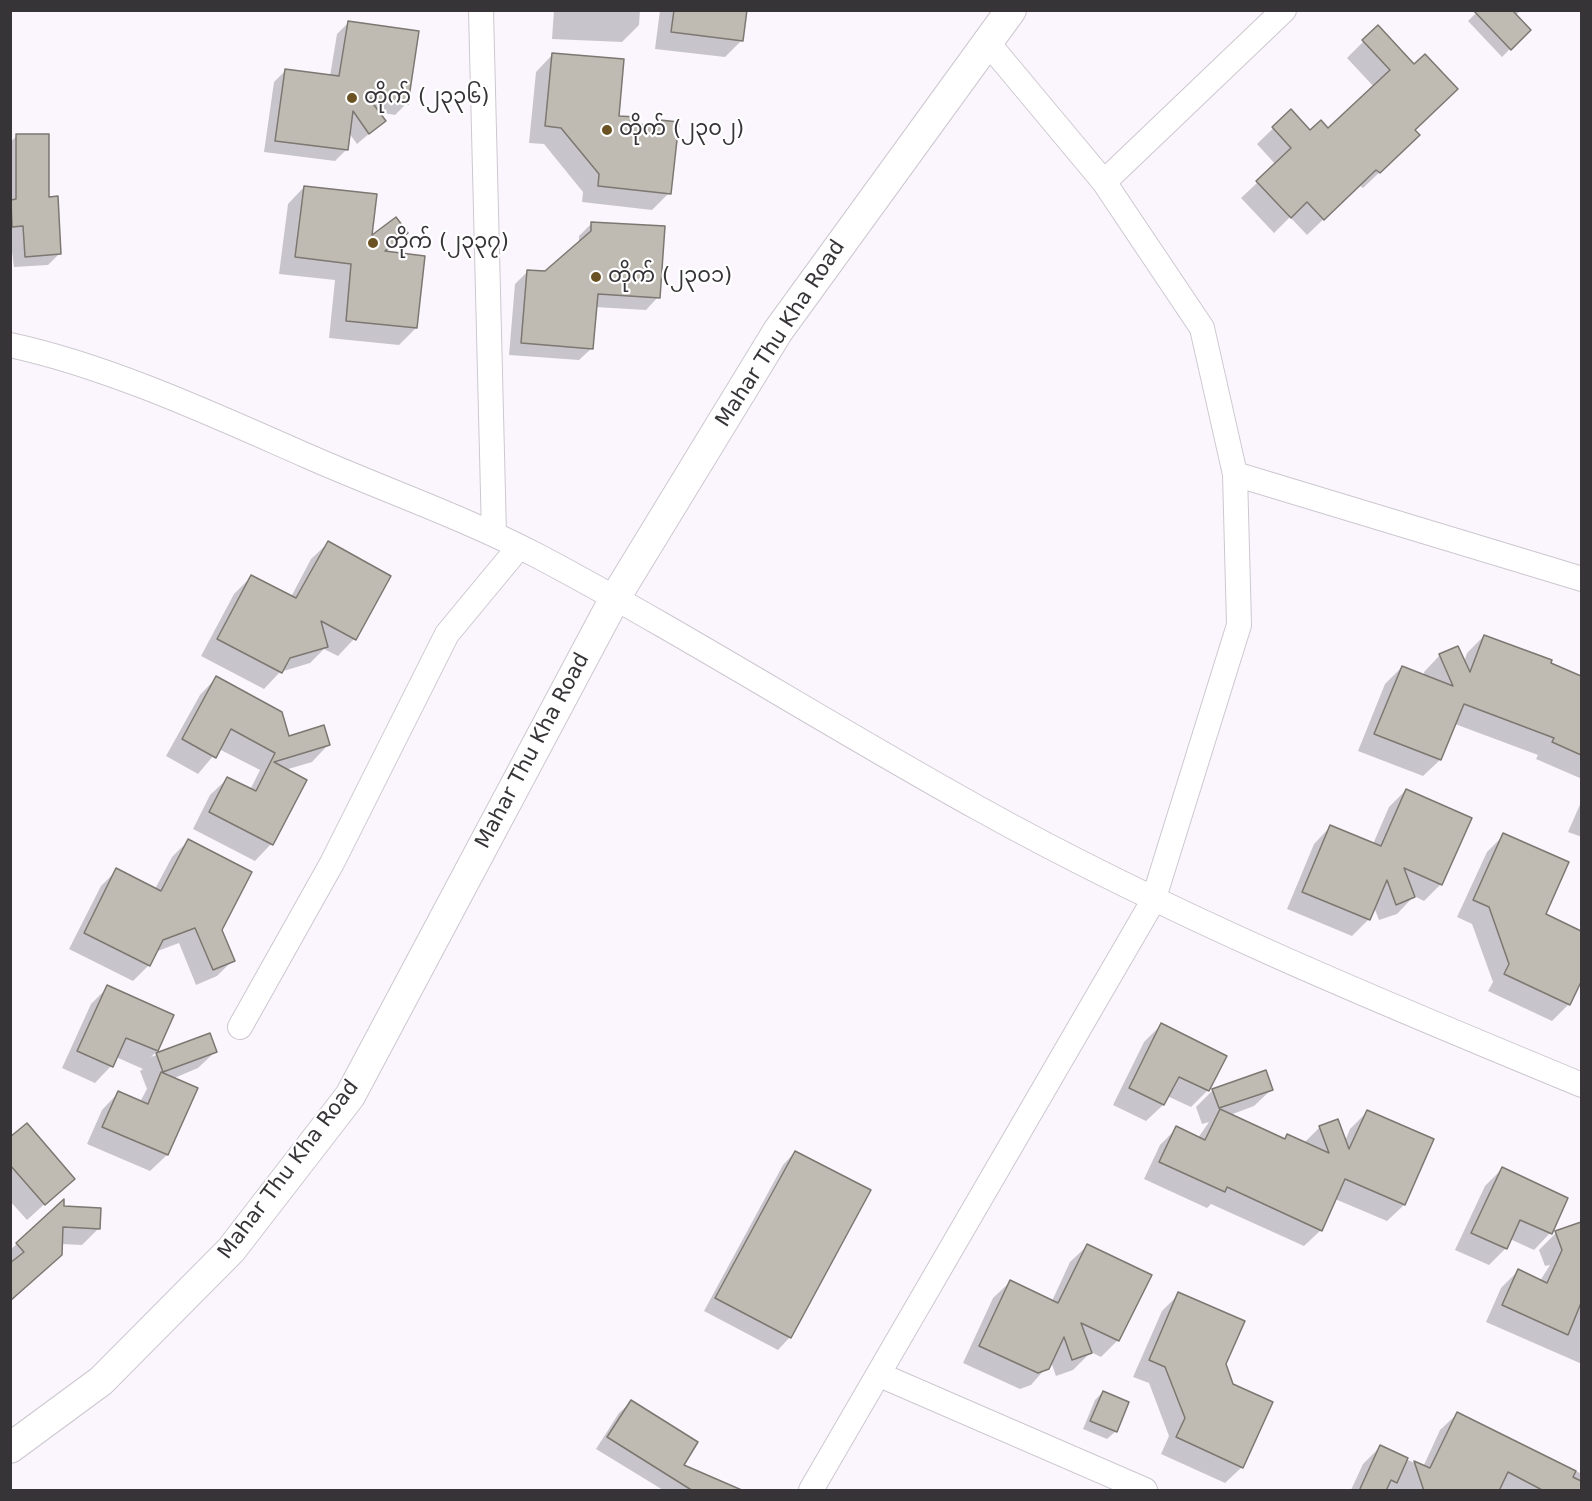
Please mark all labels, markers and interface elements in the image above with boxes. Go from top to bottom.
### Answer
place label: တိုက် (၂၃၃၆) [364,85,490,111]
marker: တိုက် (၂၃၃၆) [345,91,359,105]
place label: တိုက် (၂၃၀၂) [619,117,744,143]
marker: တိုက် (၂၃၀၂) [600,123,614,137]
place label: တိုက် (၂၃၃၇) [385,230,509,256]
marker: တိုက် (၂၃၃၇) [366,236,380,250]
street label: Mahar Thu Kha Road [711,236,851,432]
place label: တိုက် (၂၃၀၁) [608,264,732,290]
marker: တိုက် (၂၃၀၁) [589,270,603,284]
street label: Mahar Thu Kha Road [471,649,595,853]
street label: Mahar Thu Kha Road [213,1075,365,1265]

